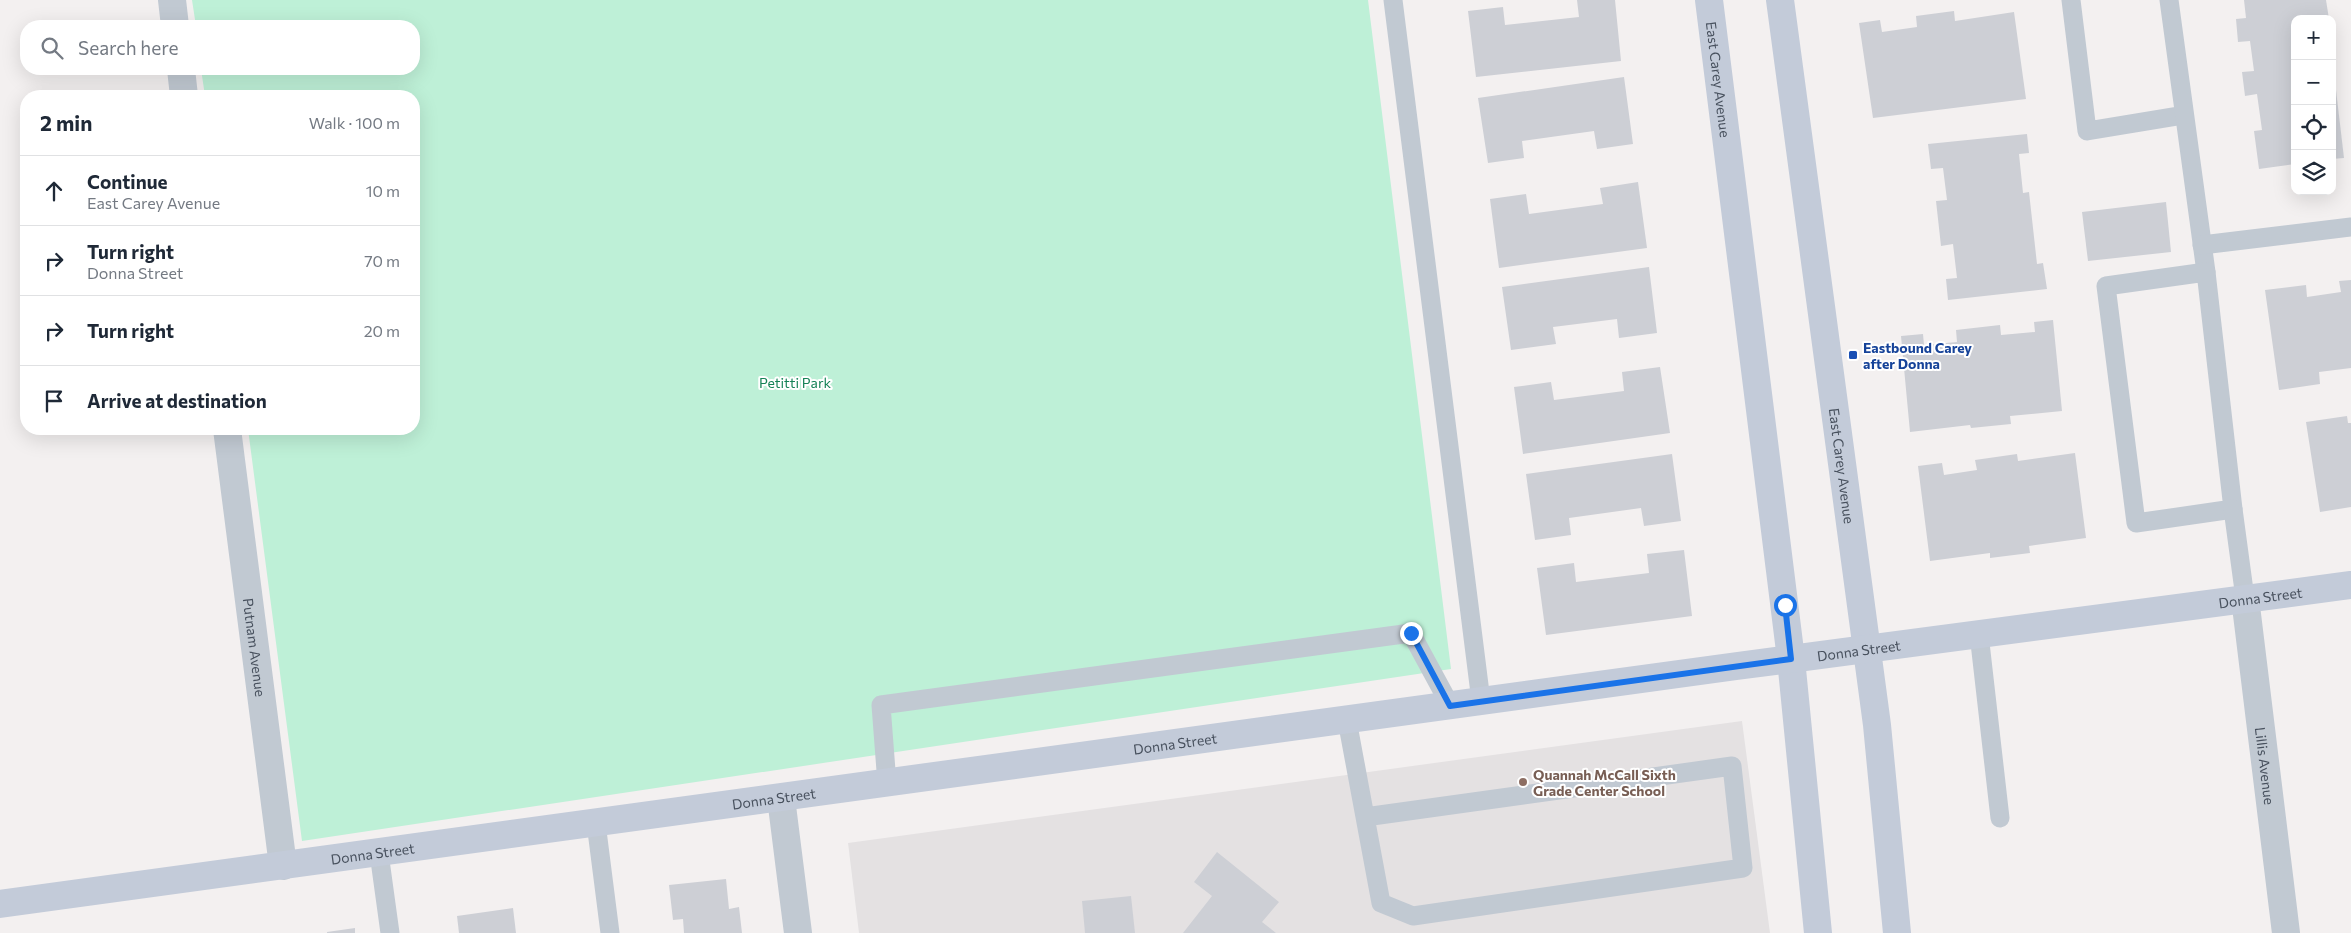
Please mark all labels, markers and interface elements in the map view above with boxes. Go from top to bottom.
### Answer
map controls [2291,15,2336,195]
button: + [2291,15,2336,60]
search box [20,20,420,75]
street label: East Carey Avenue [1703,20,1735,138]
icon: search [38,34,66,62]
text: Search here [78,36,178,59]
button: − [2291,60,2336,105]
button: locate [2291,105,2336,150]
text: 2 min [40,110,92,135]
text: Walk · 100 m [309,113,400,132]
button: layers [2291,150,2336,195]
text: Continue [87,170,167,193]
icon: ahead [40,177,68,205]
text: 10 m [366,181,400,200]
text: East Carey Avenue [87,193,220,212]
text: Turn right [87,240,174,263]
icon: right [40,247,68,275]
text: 70 m [364,251,400,270]
text: Donna Street [87,263,183,282]
icon: right [40,317,68,345]
text: Turn right [87,319,174,342]
text: 20 m [364,321,400,340]
place label: Eastbound Carey after Donna [1863,339,1972,372]
marker: Eastbound Carey after Donna [1847,349,1859,361]
park label: Petitti Park [759,374,832,391]
icon: arrive [40,387,68,415]
text: Arrive at destination [87,389,267,412]
street label: East Carey Avenue [1826,407,1858,525]
street label: Donna Street [2217,583,2303,611]
route start [1774,594,1797,617]
street label: Putnam Avenue [240,597,270,698]
route end [1400,622,1423,645]
street label: Donna Street [1816,636,1902,664]
street label: Lillis Avenue [2252,726,2279,806]
street label: Donna Street [1132,729,1218,757]
place label: Quannah McCall Sixth Grade Center School [1533,766,1676,799]
marker: Quannah McCall Sixth Grade Center School [1517,776,1529,788]
street label: Donna Street [731,784,817,812]
street label: Donna Street [330,839,416,867]

